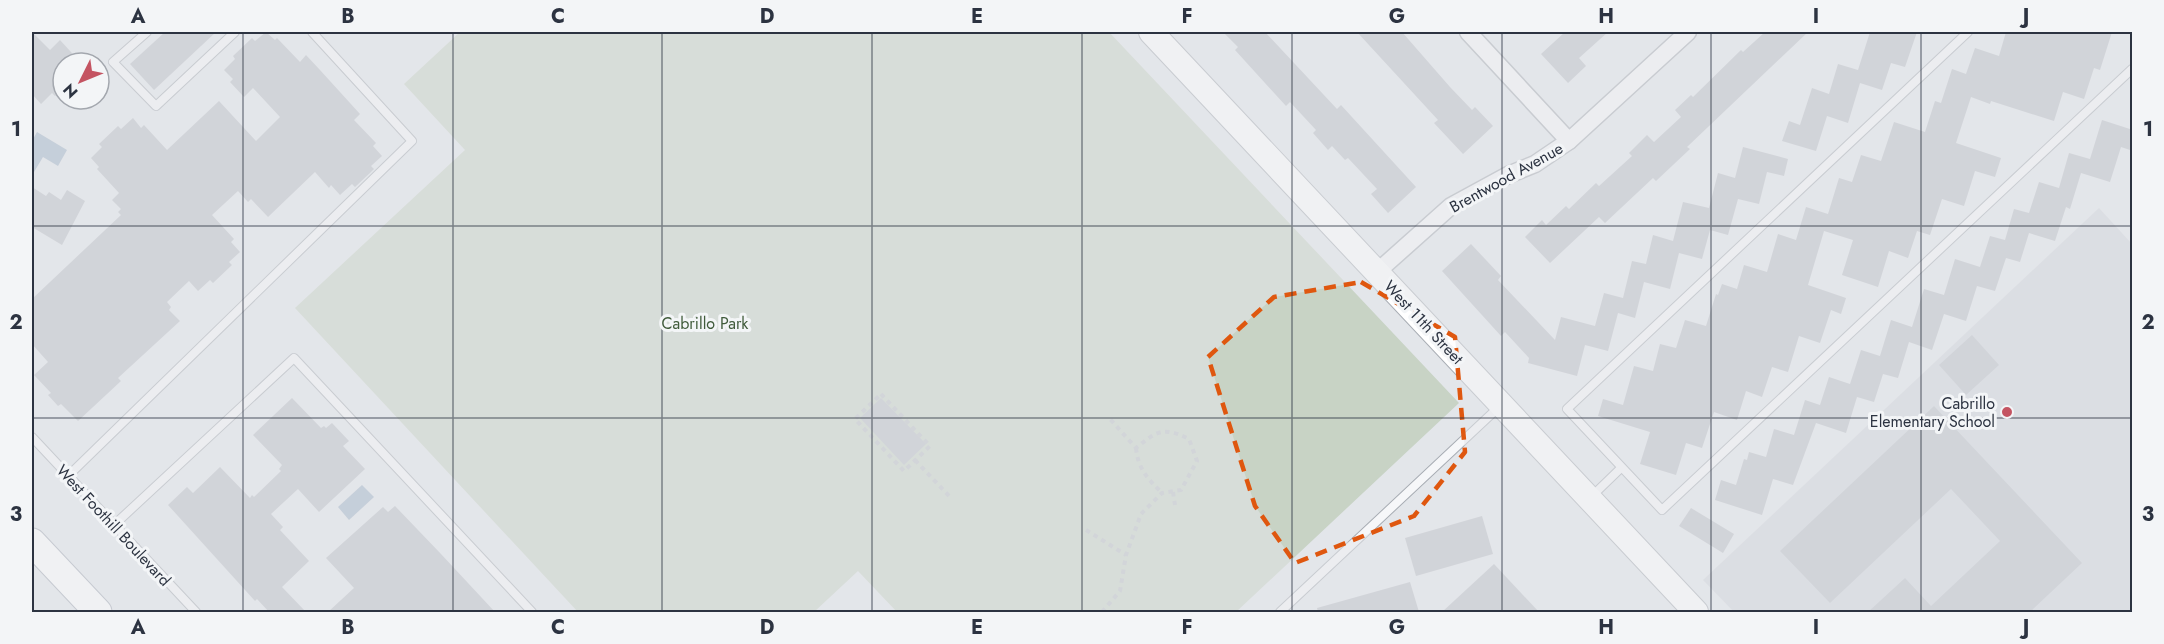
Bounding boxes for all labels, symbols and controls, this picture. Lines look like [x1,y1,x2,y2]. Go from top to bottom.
text: A [130,2,146,31]
text: B [341,2,355,31]
text: C [551,2,565,31]
text: D [760,2,774,31]
text: E [971,2,983,31]
text: F [1181,2,1193,31]
text: G [1389,2,1405,31]
text: H [1598,2,1614,31]
text: I [1813,2,1819,31]
text: J [2019,2,2029,31]
north arrow [51,51,111,111]
text: N [58,78,83,103]
text: 1 [11,115,21,144]
text: 1 [2143,115,2153,144]
street label: Brentwood Avenue [1445,137,1567,218]
street label: West 11th Street [1379,275,1469,370]
text: 2 [9,308,23,337]
text: 2 [2141,308,2155,337]
park label: Cabrillo Park [662,312,749,335]
place label: Cabrillo Elementary School [1870,392,1995,433]
marker: Cabrillo Elementary School [2000,405,2014,419]
street label: West Foothill Boulevard [51,460,176,591]
text: 3 [10,500,22,529]
text: 3 [2142,500,2154,529]
text: A [130,613,146,642]
text: B [341,613,355,642]
text: C [551,613,565,642]
text: D [760,613,774,642]
text: E [971,613,983,642]
text: F [1181,613,1193,642]
text: G [1389,613,1405,642]
text: H [1598,613,1614,642]
text: I [1813,613,1819,642]
text: J [2019,613,2029,642]

